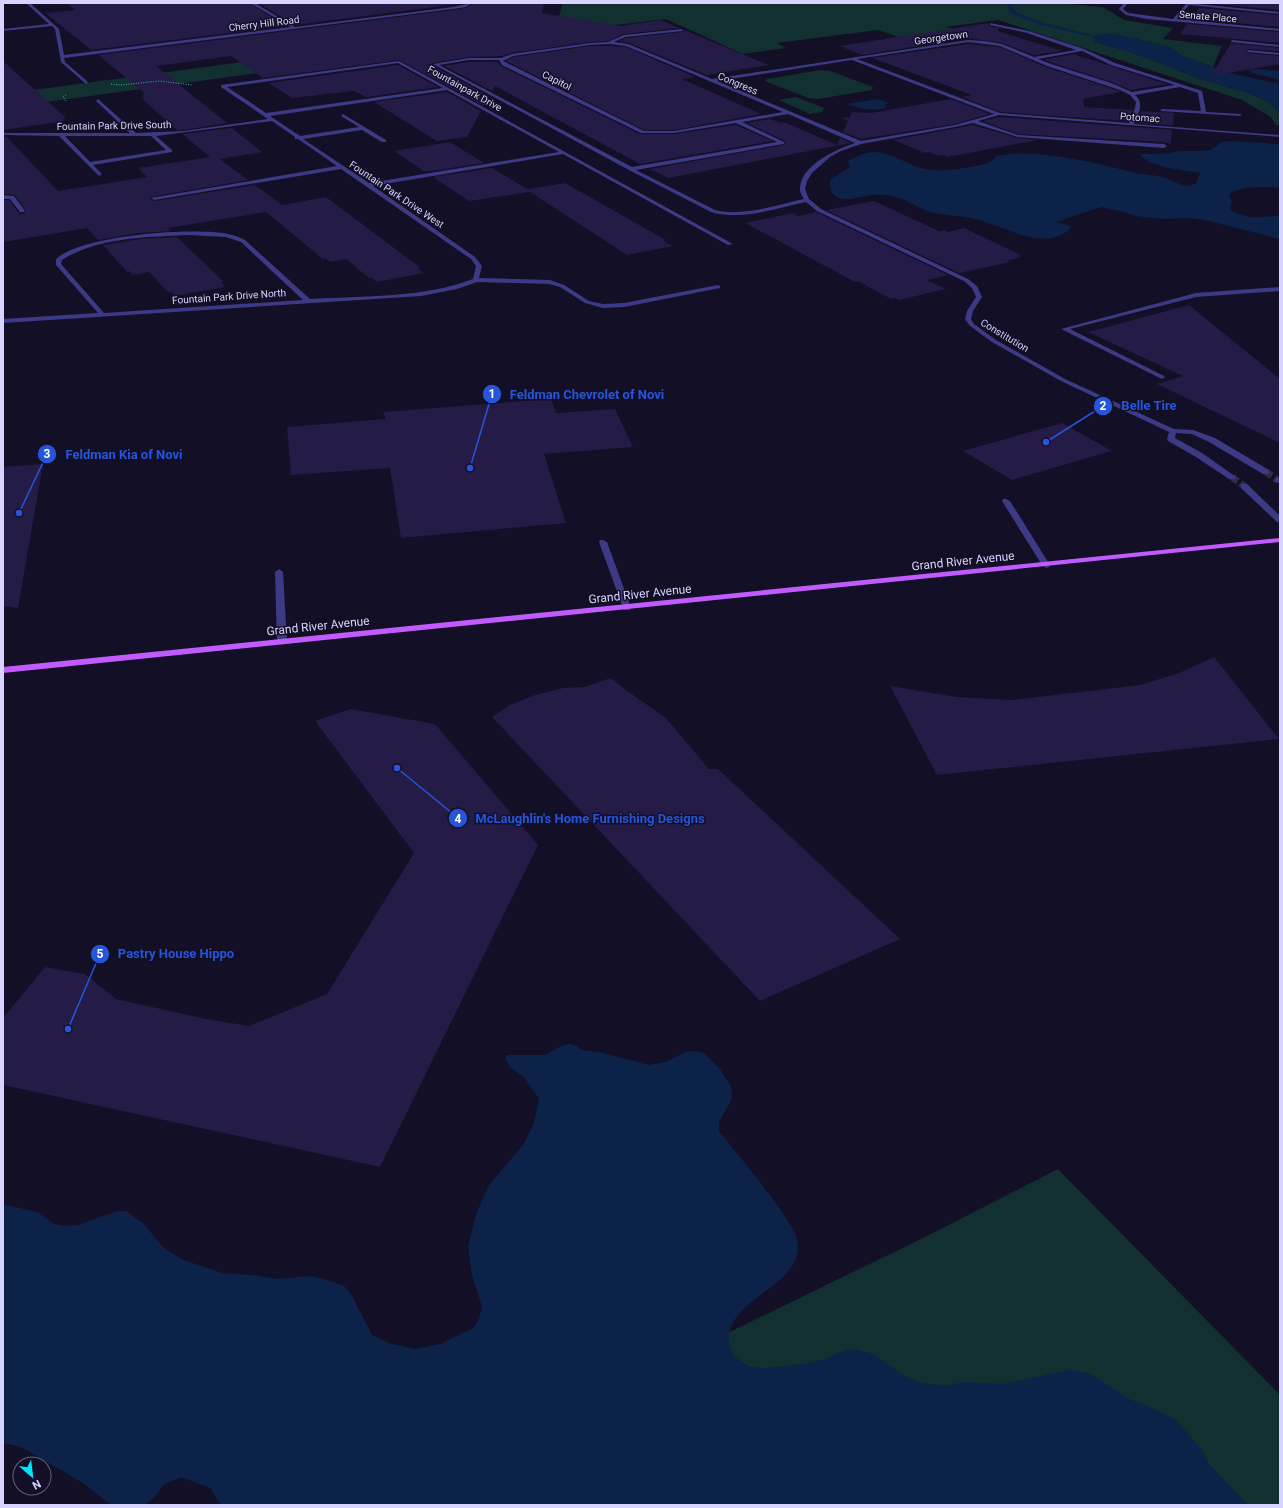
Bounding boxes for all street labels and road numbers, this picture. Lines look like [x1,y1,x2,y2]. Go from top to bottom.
street label: Senate Place [1179,8,1237,25]
street label: Cherry Hill Road [228,14,300,33]
street label: Georgetown [914,28,969,47]
street label: Fountainpark Drive [426,63,504,113]
street label: Capitol [540,69,573,92]
street label: Congress [716,70,759,97]
street label: Potomac [1119,111,1160,124]
street label: Fountain Park Drive South [57,119,172,132]
street label: Fountain Park Drive West [347,159,446,230]
street label: Fountain Park Drive North [172,287,286,306]
street label: Constitution [979,317,1031,354]
street label: Grand River Avenue [911,549,1015,573]
street label: Grand River Avenue [588,582,692,606]
street label: Grand River Avenue [266,614,370,638]

